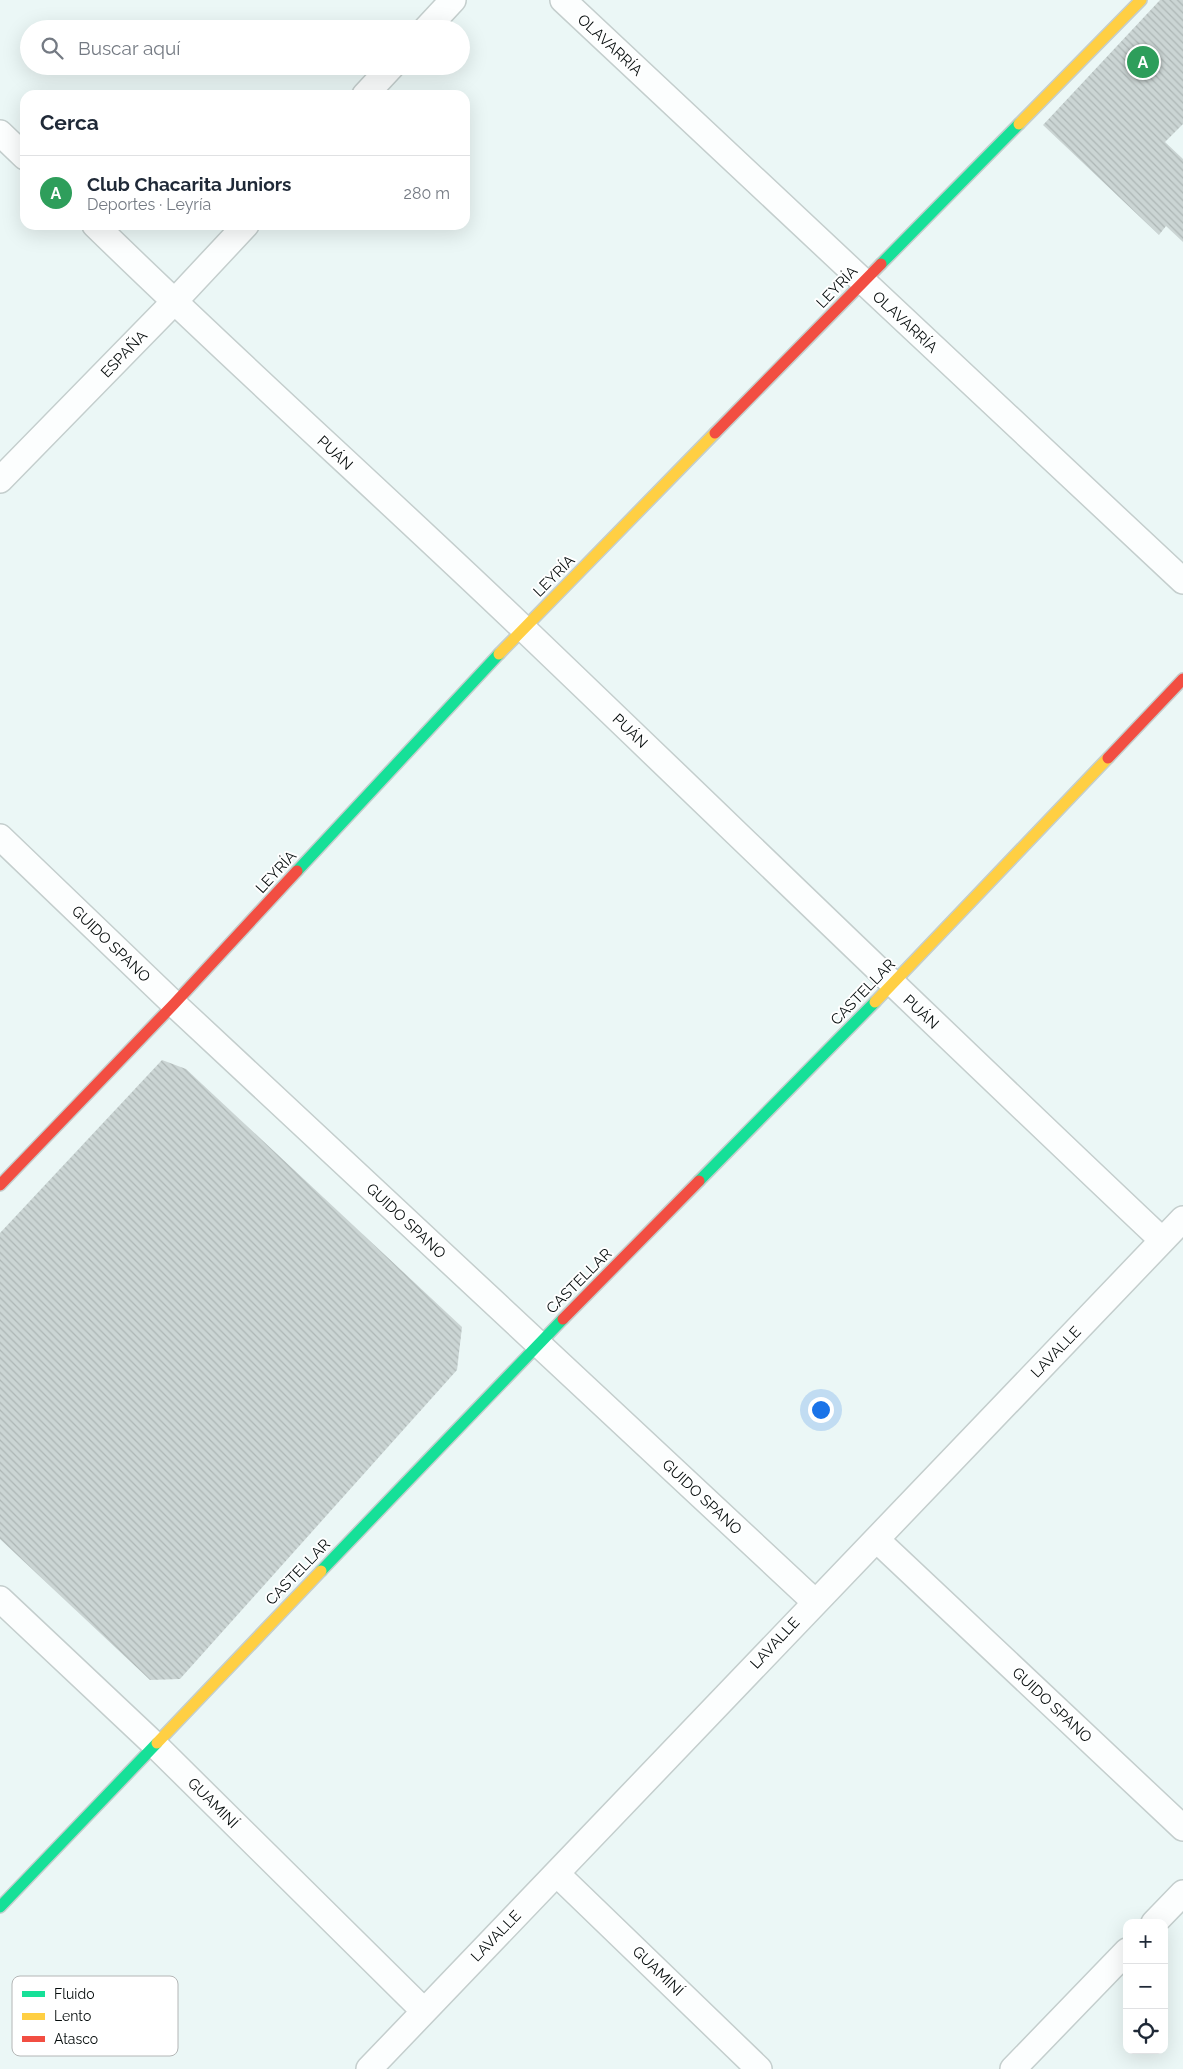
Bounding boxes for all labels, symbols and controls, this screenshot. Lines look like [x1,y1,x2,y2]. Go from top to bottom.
street label: OLAVARRÍA [574,10,646,80]
search box [20,20,470,75]
icon: search [38,34,66,62]
text: Buscar aquí [78,37,180,59]
pin: A [1127,43,1159,81]
text: Cerca [40,110,99,135]
text: Club Chacarita Juniors [87,173,291,195]
text: A [51,184,61,203]
text: 280 m [404,184,450,203]
text: Deportes · Leyría [87,195,211,214]
street label: LEYRÍA [813,262,861,312]
street label: OLAVARRÍA [869,287,941,357]
street label: ESPAÑA [97,327,151,381]
street label: PUÁN [314,432,356,474]
street label: LEYRÍA [529,551,579,601]
street label: PUÁN [609,710,651,752]
street label: LEYRÍA [252,847,300,897]
street label: GUIDO SPANO [68,902,154,986]
street label: CASTELLAR [827,955,899,1029]
street label: PUÁN [900,991,942,1033]
street label: GUIDO SPANO [362,1180,450,1262]
street label: CASTELLAR [543,1244,616,1317]
street label: LAVALLE [1027,1323,1085,1381]
your location [808,1397,834,1423]
street label: GUIDO SPANO [658,1456,746,1538]
street label: CASTELLAR [262,1535,334,1609]
street label: LAVALLE [747,1613,803,1673]
street label: GUIDO SPANO [1008,1664,1096,1746]
street label: GUAMINÍ [184,1774,242,1832]
street label: LAVALLE [467,1907,525,1965]
map controls [1123,1919,1168,2054]
button: + [1123,1919,1168,1964]
street label: GUAMINÍ [629,1942,687,2000]
button: − [1123,1964,1168,2009]
legend [12,1976,178,2056]
text: Fluido [54,1986,94,2002]
text: Lento [54,2008,91,2024]
button: locate [1123,2009,1168,2054]
text: Atasco [54,2031,98,2047]

